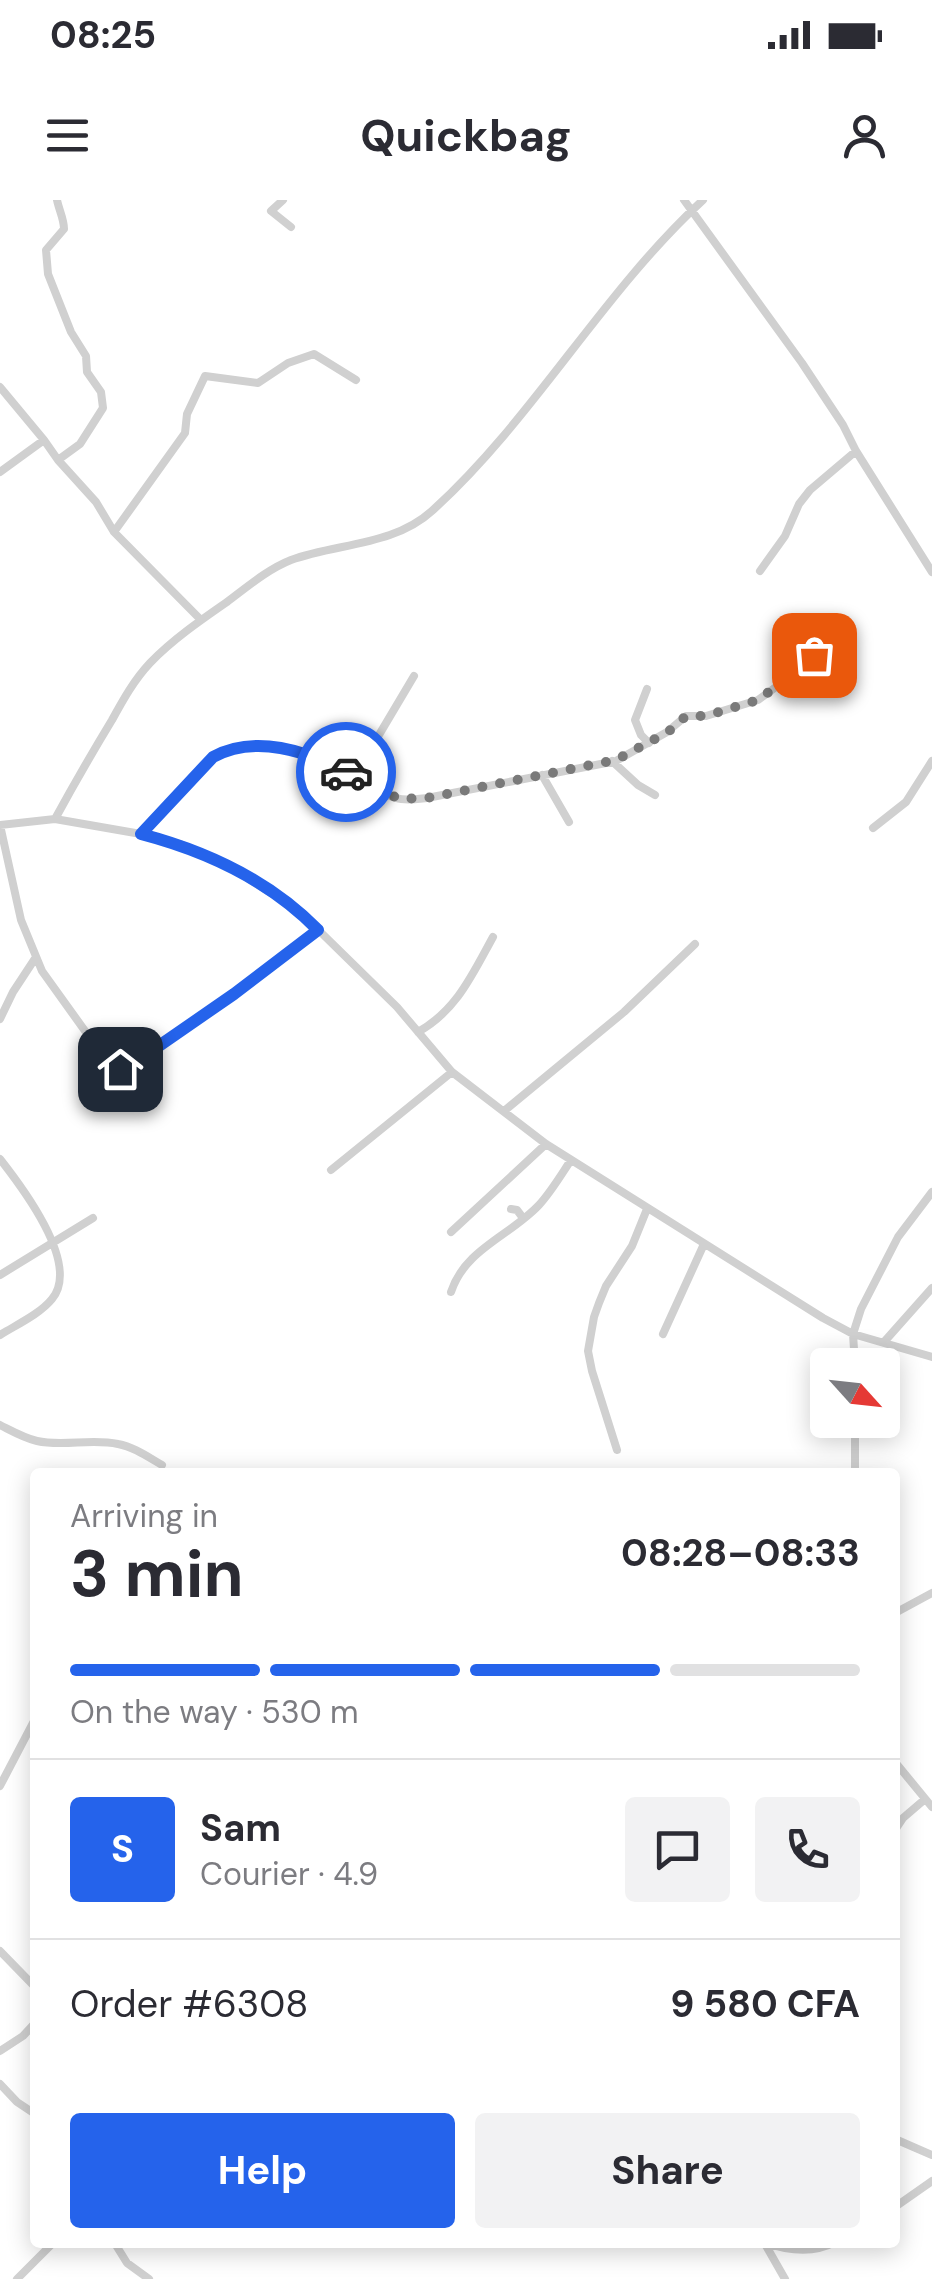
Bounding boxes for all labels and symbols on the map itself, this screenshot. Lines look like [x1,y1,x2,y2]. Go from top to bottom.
pin [772,613,857,698]
courier [296,722,396,822]
pin [78,1027,163,1112]
north arrow [810,1348,900,1438]

